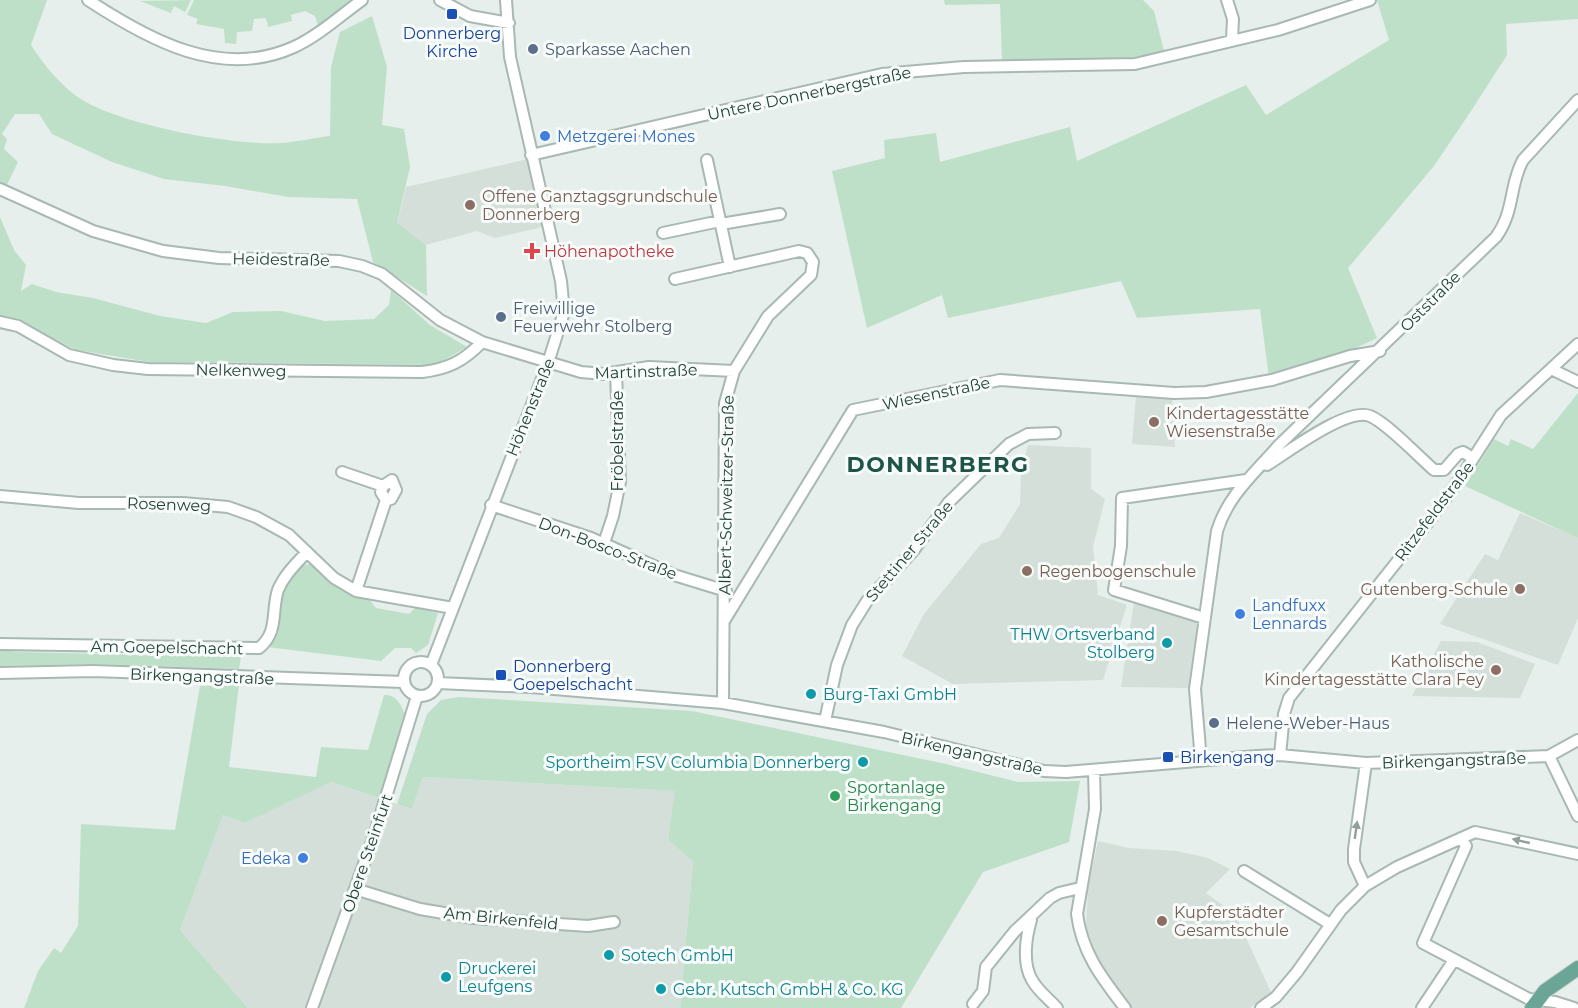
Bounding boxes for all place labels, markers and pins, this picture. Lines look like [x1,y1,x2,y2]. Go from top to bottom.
marker: Donnerberg Kirche [445,7,459,21]
place label: Donnerberg Kirche [403,24,501,61]
place label: Sparkasse Aachen [545,40,691,59]
marker: Sparkasse Aachen [526,42,540,56]
place label: Metzgerei Mones [557,127,695,146]
marker: Metzgerei Mones [538,129,552,143]
place label: Offene Ganztagsgrundschule Donnerberg [482,187,718,224]
marker: Offene Ganztagsgrundschule Donnerberg [463,198,477,212]
place label: Höhenapotheke [544,242,675,261]
marker: Höhenapotheke [525,244,539,258]
place label: Freiwillige Feuerwehr Stolberg [513,299,673,336]
marker: Freiwillige Feuerwehr Stolberg [494,310,508,324]
place label: Kindertagesstätte Wiesenstraße [1166,404,1309,441]
marker: Kindertagesstätte Wiesenstraße [1147,415,1161,429]
place label: Regenbogenschule [1039,562,1196,581]
marker: Regenbogenschule [1020,564,1034,578]
place label: Gutenberg-Schule [1360,580,1508,599]
marker: Gutenberg-Schule [1513,582,1527,596]
place label: Landfuxx Lennards [1252,596,1327,633]
marker: Landfuxx Lennards [1233,607,1247,621]
place label: THW Ortsverband Stolberg [1011,625,1155,662]
marker: THW Ortsverband Stolberg [1160,636,1174,650]
place label: Katholische Kindertagesstätte Clara Fey [1264,652,1484,689]
place label: Donnerberg Goepelschacht [513,657,634,694]
marker: Katholische Kindertagesstätte Clara Fey [1489,663,1503,677]
marker: Donnerberg Goepelschacht [494,668,508,682]
place label: Burg-Taxi GmbH [823,685,957,704]
marker: Burg-Taxi GmbH [804,687,818,701]
place label: Helene-Weber-Haus [1226,714,1390,733]
marker: Helene-Weber-Haus [1207,716,1221,730]
place label: Birkengang [1180,748,1275,767]
marker: Birkengang [1161,750,1175,764]
place label: Sportheim FSV Columbia Donnerberg [546,753,851,772]
marker: Sportheim FSV Columbia Donnerberg [856,755,870,769]
place label: Sportanlage Birkengang [847,778,945,815]
marker: Sportanlage Birkengang [828,789,842,803]
place label: Edeka [241,849,291,868]
marker: Edeka [296,851,310,865]
place label: Kupferstädter Gesamtschule [1174,903,1289,940]
marker: Kupferstädter Gesamtschule [1155,914,1169,928]
place label: Sotech GmbH [621,946,734,965]
marker: Sotech GmbH [602,948,616,962]
place label: Druckerei Leufgens [458,959,536,996]
marker: Druckerei Leufgens [439,970,453,984]
place label: Gebr. Kutsch GmbH & Co. KG [673,980,904,999]
marker: Gebr. Kutsch GmbH & Co. KG [654,982,668,996]

